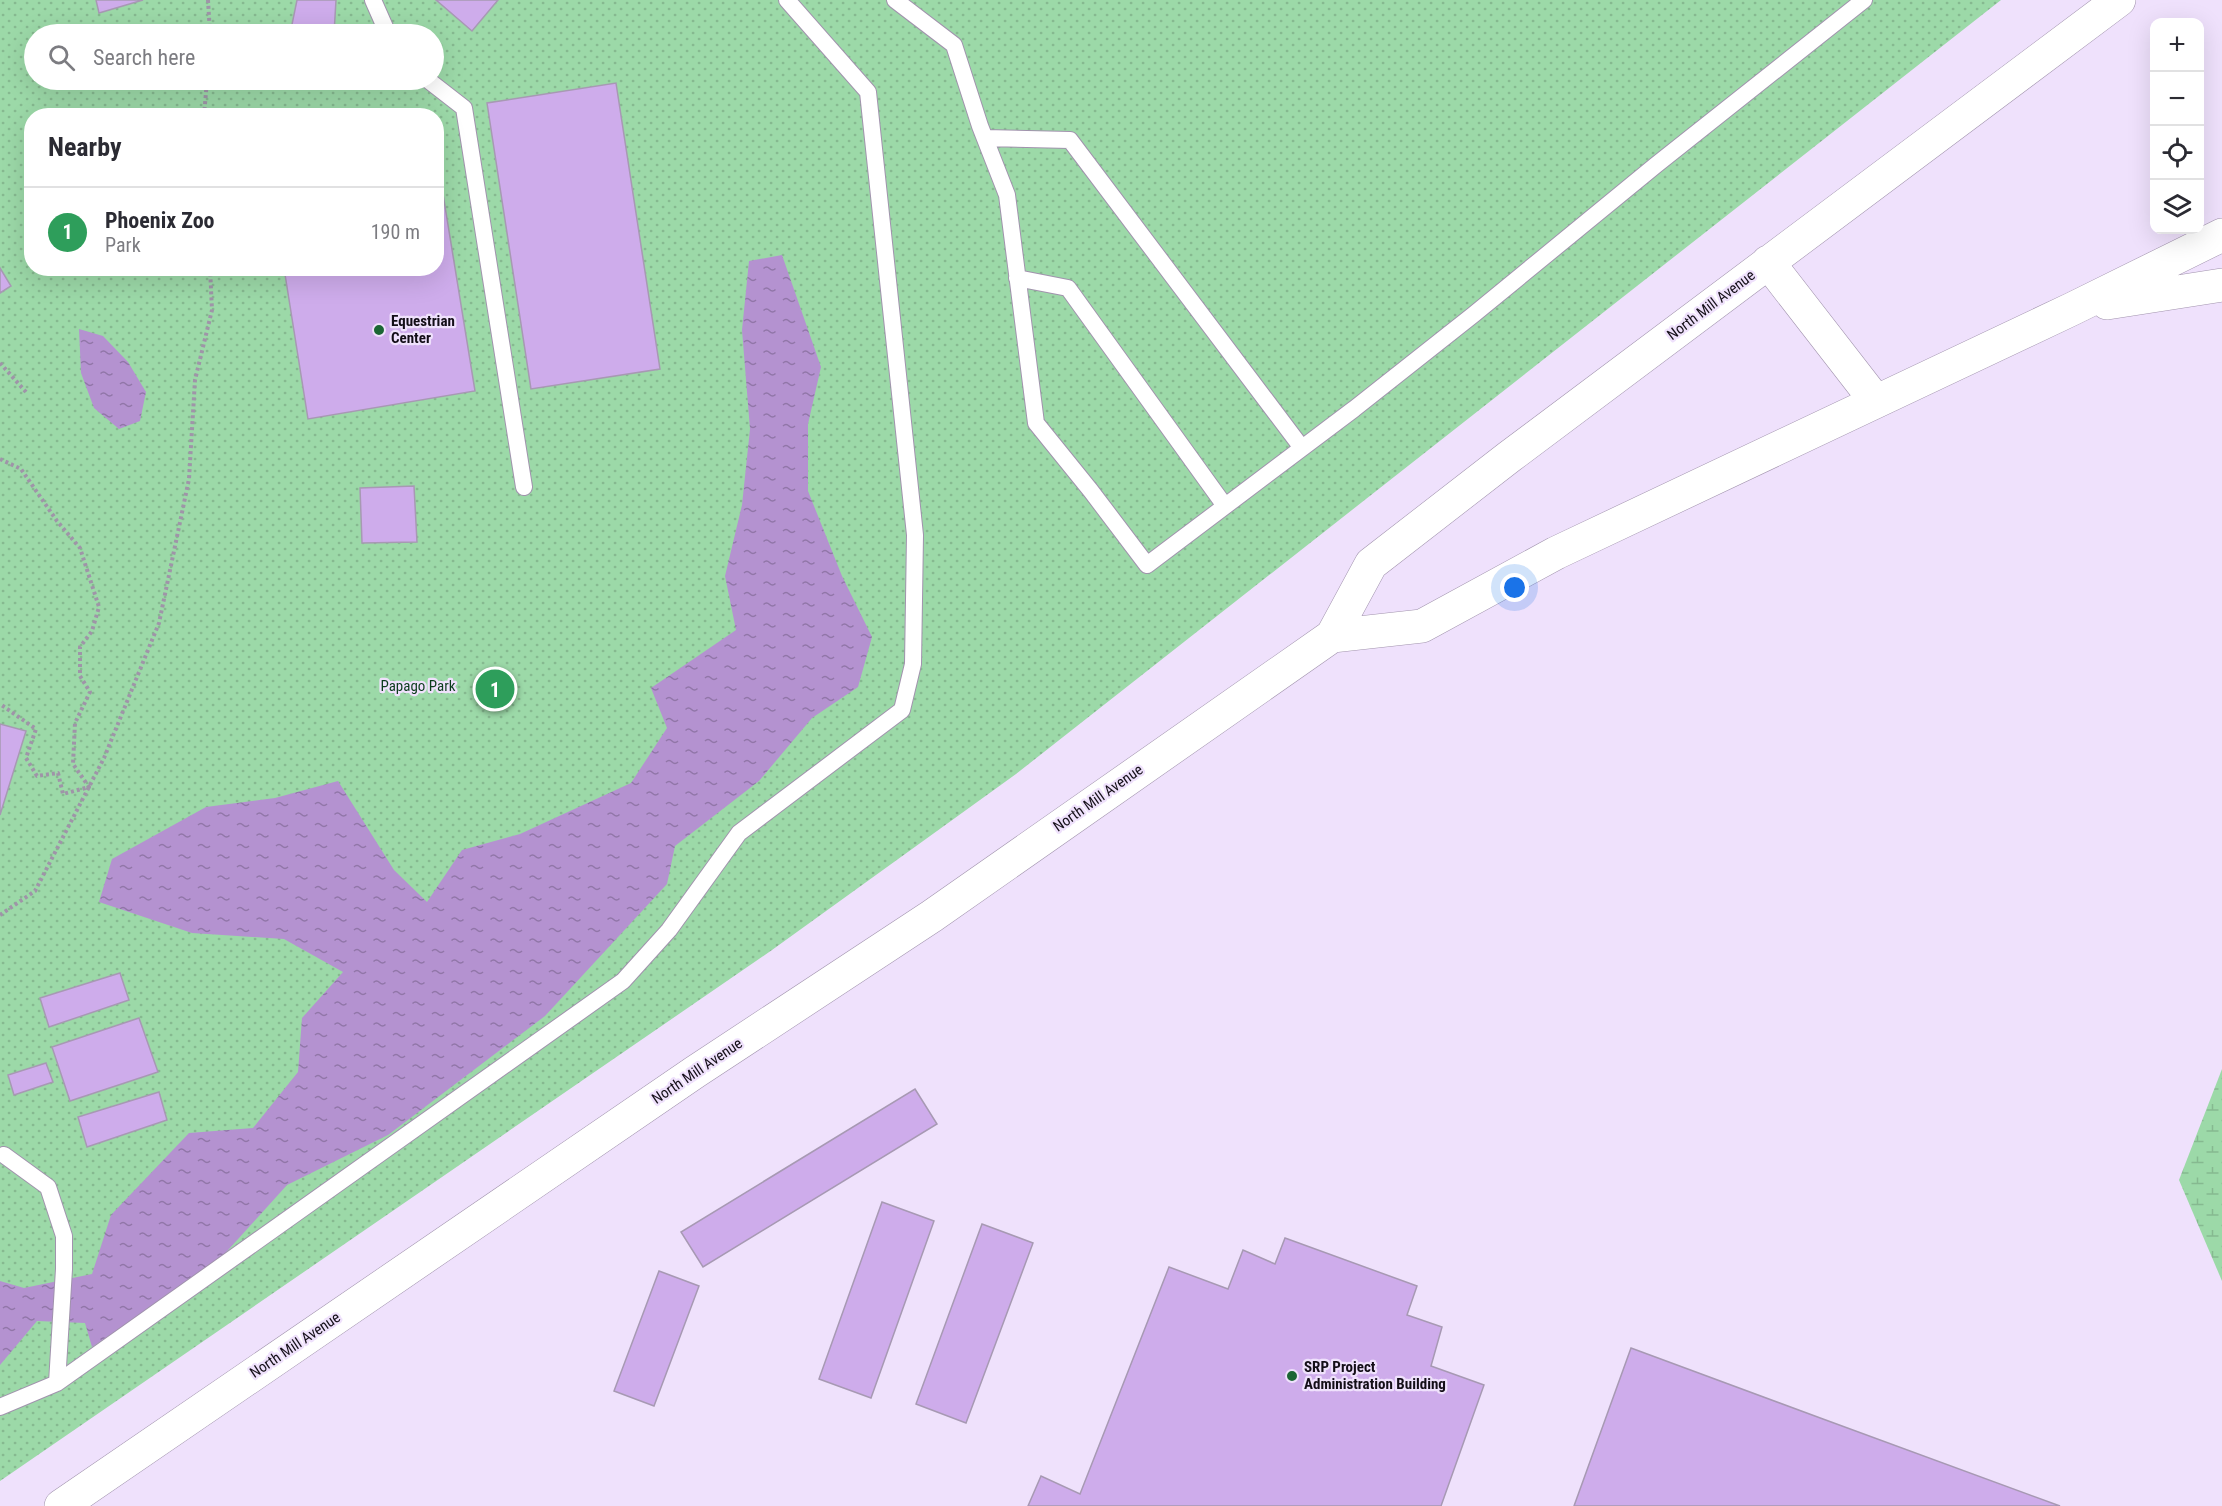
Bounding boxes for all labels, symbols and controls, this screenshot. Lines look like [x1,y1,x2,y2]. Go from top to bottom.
map controls [2150,18,2204,234]
button: + [2150,18,2204,72]
search box [24,24,444,90]
icon: search [45,41,78,74]
text: Search here [93,45,195,70]
button: − [2150,72,2204,126]
button: locate [2150,126,2204,180]
text: Nearby [48,132,122,162]
button: layers [2150,180,2204,234]
text: Phoenix Zoo [105,208,215,233]
text: 1 [62,220,73,244]
text: 190 m [371,220,420,244]
text: Park [105,233,141,257]
street label: North Mill Avenue [1664,266,1758,344]
place label: Equestrian Center [391,312,455,347]
marker: Equestrian Center [372,323,386,337]
your location [1500,573,1529,602]
pin: 1 [476,666,514,712]
park label: Papago Park [380,677,456,695]
street label: North Mill Avenue [1050,760,1146,836]
street label: North Mill Avenue [648,1034,746,1108]
street label: North Mill Avenue [246,1308,344,1382]
place label: SRP Project Administration Building [1304,1358,1446,1393]
marker: SRP Project Administration Building [1285,1369,1299,1383]

